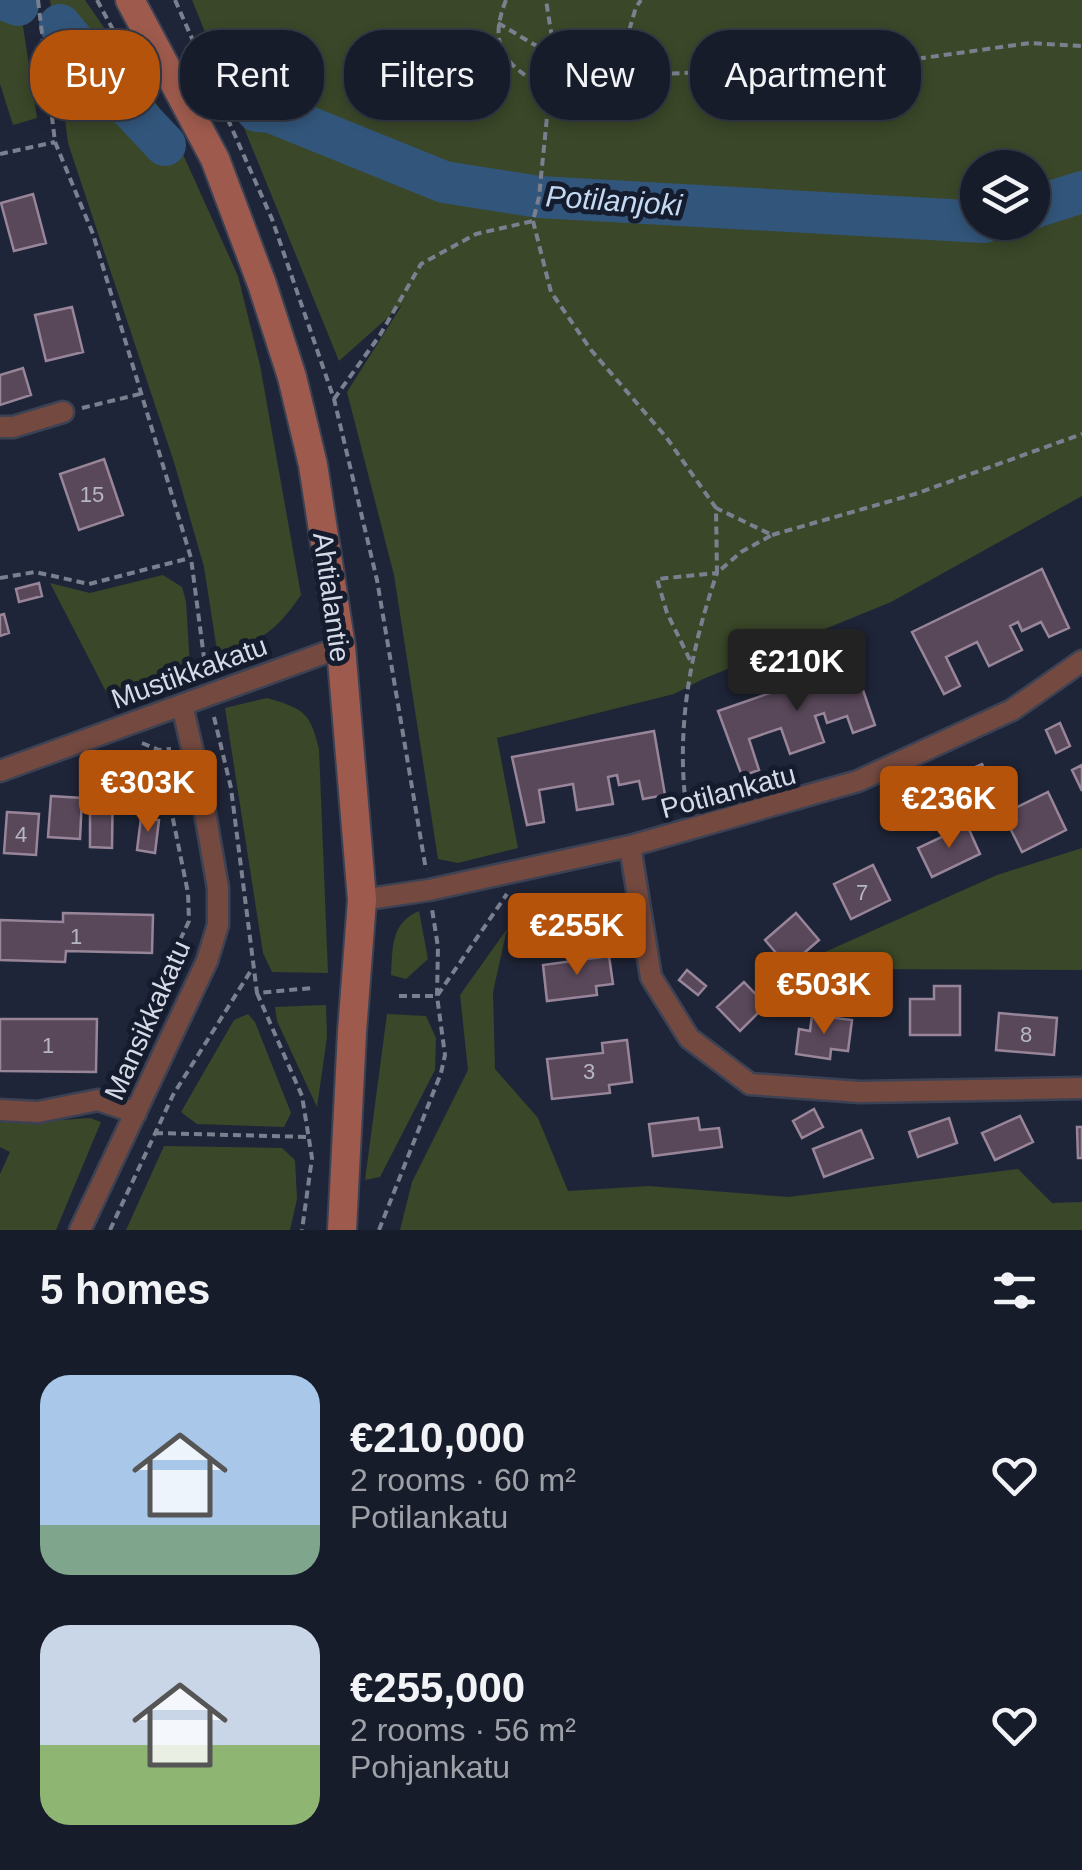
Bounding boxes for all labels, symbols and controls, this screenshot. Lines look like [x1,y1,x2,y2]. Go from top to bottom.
chip: Buy [30,30,160,120]
chip: Rent [180,30,324,120]
chip: Filters [344,30,510,120]
chip: New [530,30,670,120]
chip: Apartment [690,30,921,120]
map controls [960,150,1050,240]
button: layers [960,150,1050,240]
water label: Potilanjoki [545,179,685,222]
house number: 15 [80,482,104,507]
street label: Ahtialantie [307,530,356,664]
pin: €210K [727,629,867,714]
street label: Mustikkakatu [107,630,271,715]
text: €210K [750,643,844,679]
pin: €303K [78,750,218,835]
street label: Potilankatu [657,759,799,824]
text: €303K [101,764,195,800]
pin: €236K [879,766,1019,851]
text: €236K [902,780,996,816]
house number: 4 [15,822,27,847]
house number: 7 [856,880,868,905]
pin: €255K [507,893,647,978]
text: €255K [530,907,624,943]
house number: 1 [70,924,82,949]
street label: Mansikkakatu [98,936,196,1105]
pin: €503K [754,952,894,1037]
text: €503K [777,966,871,1002]
house number: 8 [1020,1022,1032,1047]
house number: 1 [42,1033,54,1058]
house number: 3 [583,1059,595,1084]
icon: filters [987,1263,1042,1318]
text: 5 homes [40,1266,210,1313]
text: €210,000 [350,1414,525,1461]
icon: home [120,1415,240,1535]
icon: heart [987,1448,1042,1503]
text: 2 rooms · 60 m² [350,1462,576,1498]
text: Potilankatu [350,1499,508,1535]
text: €255,000 [350,1664,525,1711]
icon: home [120,1665,240,1785]
icon: heart [987,1698,1042,1753]
text: 2 rooms · 56 m² [350,1712,576,1748]
text: Pohjankatu [350,1749,510,1785]

